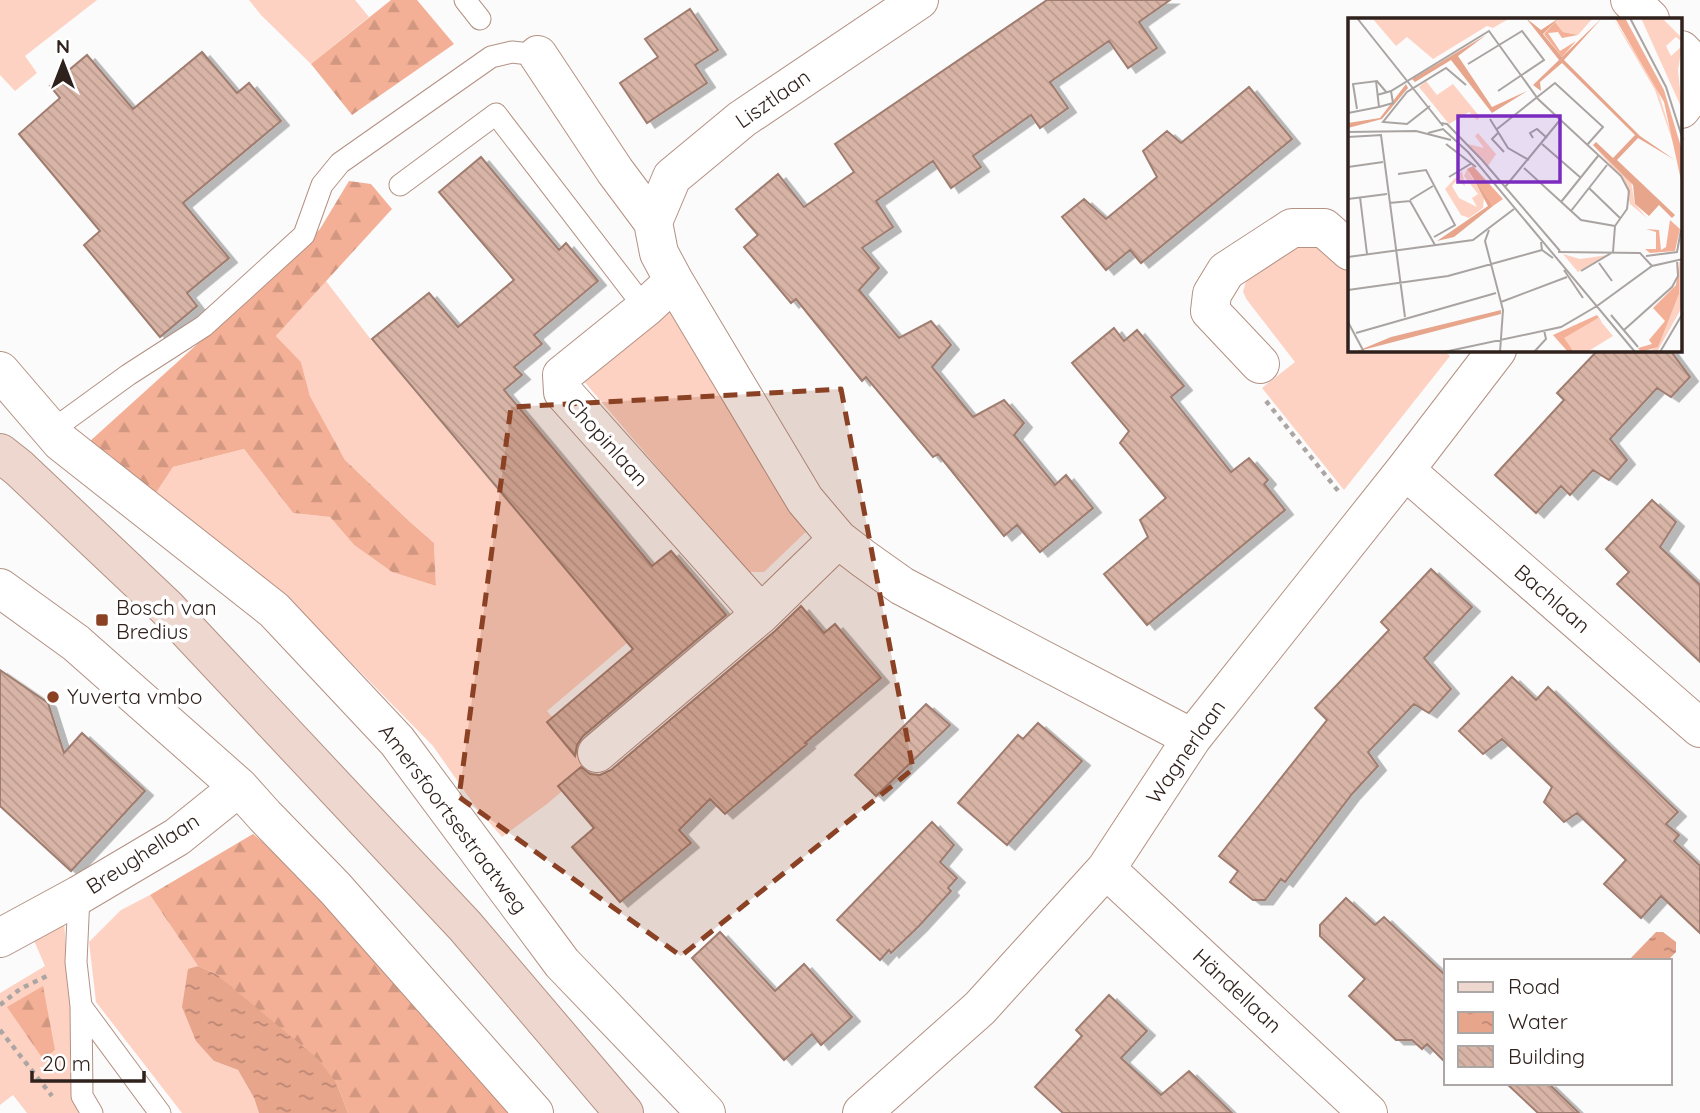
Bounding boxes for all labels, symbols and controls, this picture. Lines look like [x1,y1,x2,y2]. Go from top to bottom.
inset map [1348,18,1682,352]
north arrow [28,28,98,98]
text: N [56,34,70,58]
street label: Lisztlaan [730,63,815,133]
street label: Chopinlaan [561,392,654,491]
street label: Bachlaan [1509,558,1596,638]
place label: Bosch van Bredius [116,594,217,644]
marker: Bosch van Bredius [94,612,110,628]
place label: Yuverta vmbo [67,683,202,709]
marker: Yuverta vmbo [45,689,61,705]
street label: Wagnerlaan [1140,695,1230,808]
street label: Amersfoortsestraatweg [374,718,534,919]
street label: Breughellaan [81,807,204,899]
street label: Händellaan [1188,943,1288,1038]
legend [1444,959,1672,1085]
text: Road [1508,973,1560,999]
text: Water [1508,1008,1568,1034]
scale bar [32,1040,144,1084]
text: Building [1508,1043,1585,1069]
text: 20 m [42,1050,91,1076]

